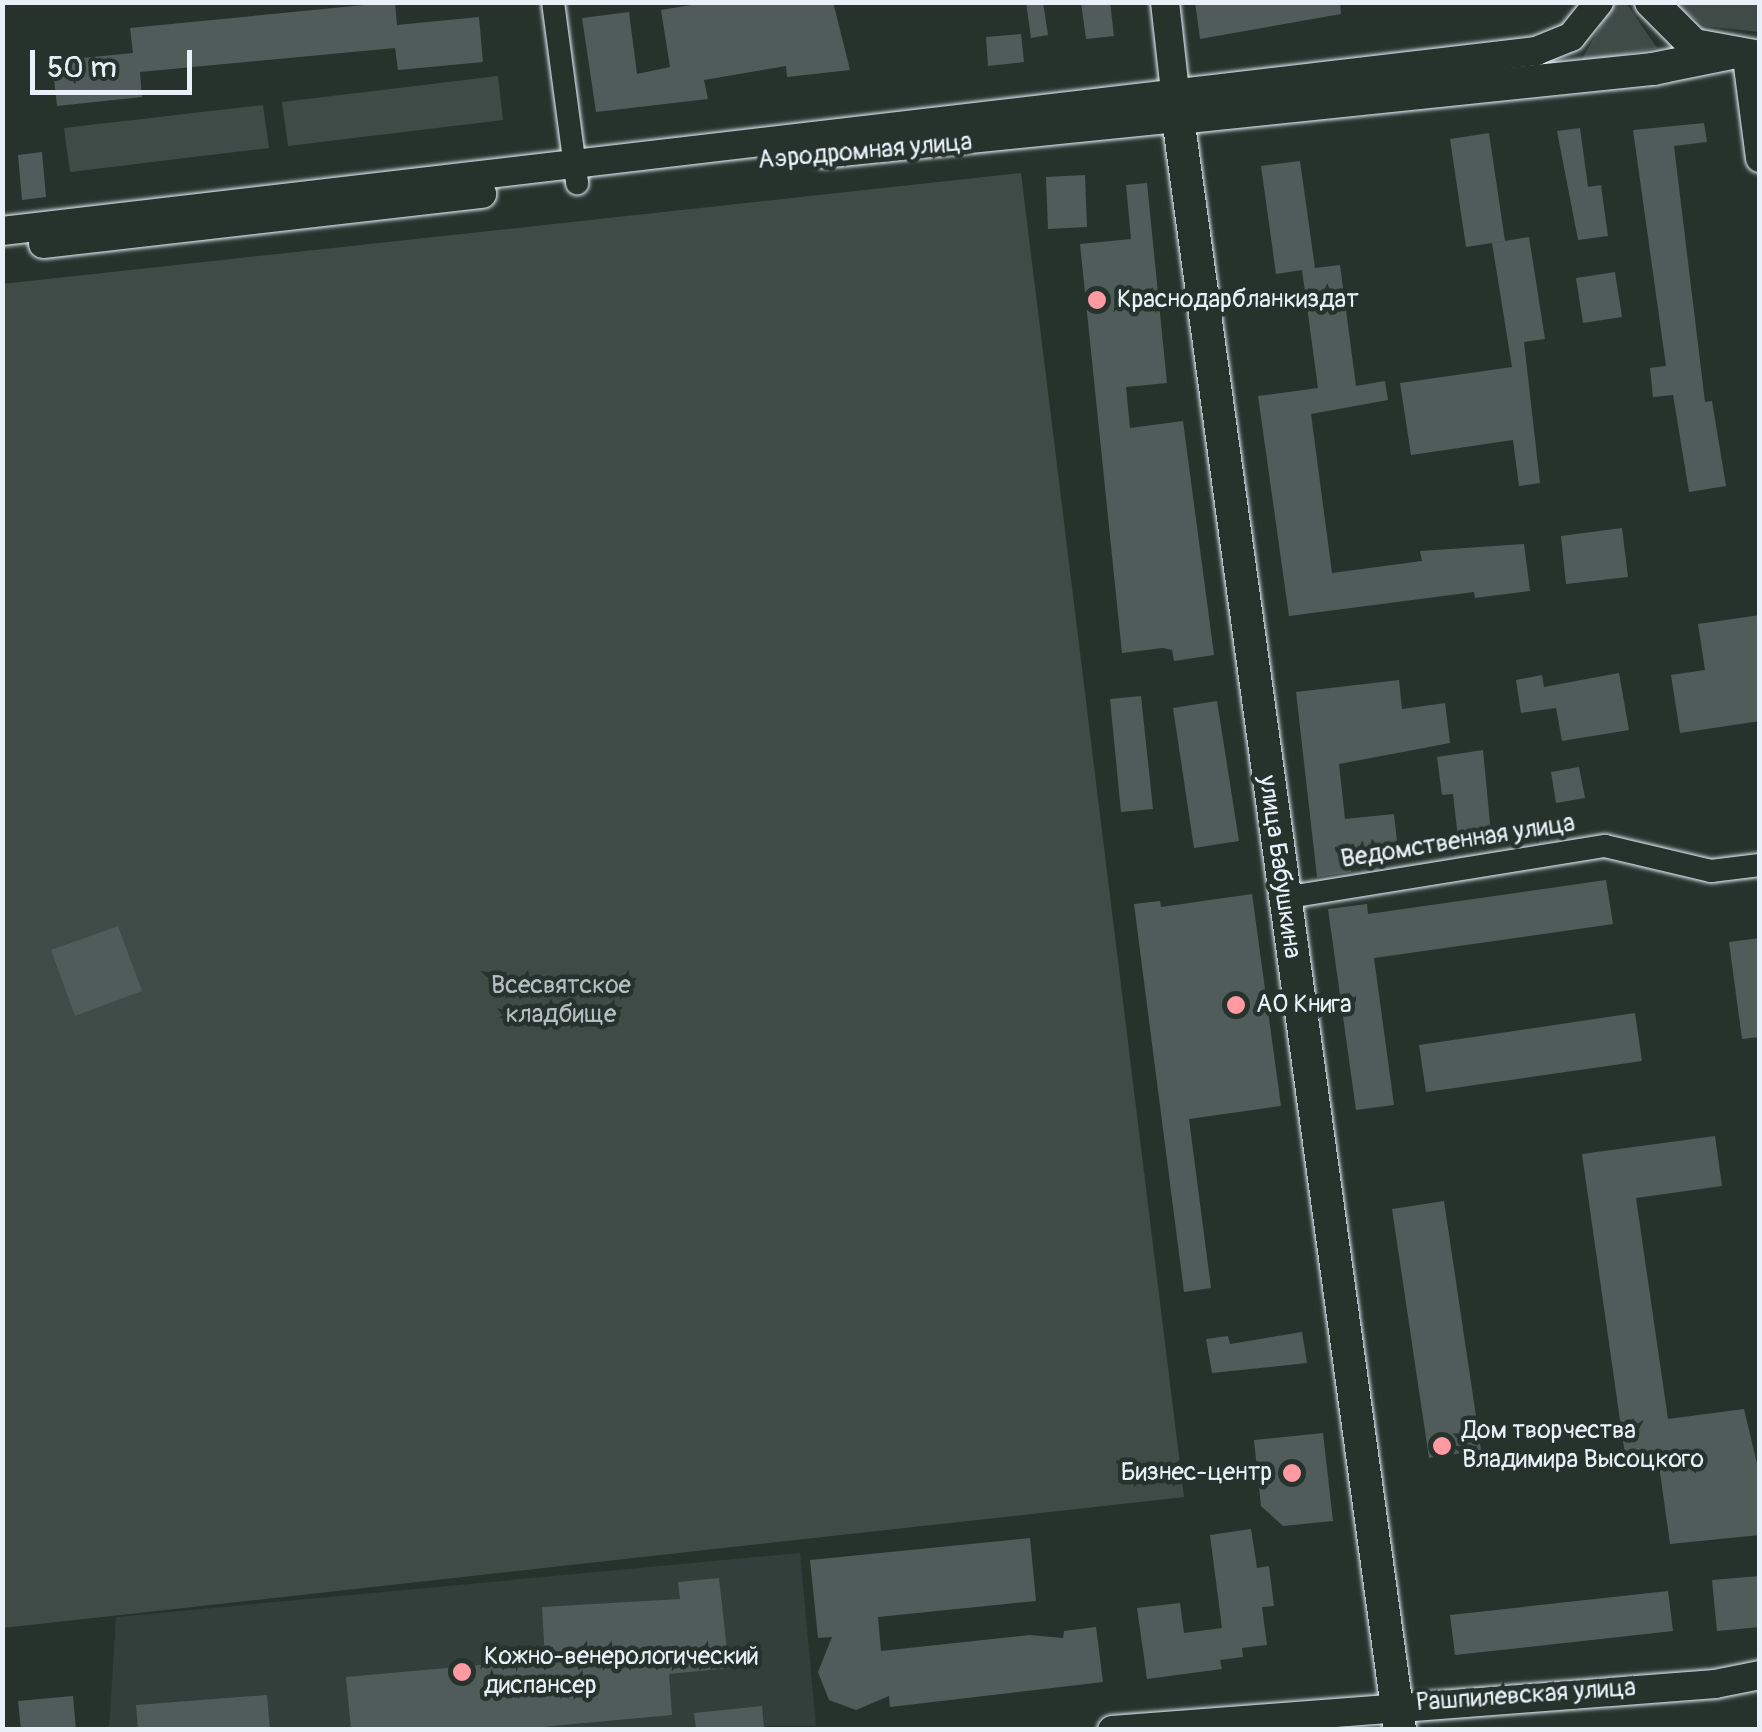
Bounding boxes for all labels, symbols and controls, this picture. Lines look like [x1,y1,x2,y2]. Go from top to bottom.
scale bar [35,30,198,92]
text: 50 m [47,49,117,86]
street label: Аэродромная улица [757,128,973,176]
place label: Краснодарбланкиздат [1117,285,1359,315]
marker: Краснодарбланкиздат [1086,289,1108,311]
street label: улица Бабушкина [1251,774,1307,960]
street label: Ведомственная улица [1339,809,1577,875]
park label: Всесвятское кладбище [491,972,631,1031]
place label: АО Книга [1256,990,1352,1020]
marker: АО Книга [1225,994,1247,1016]
place label: Дом творчества Владимира Высоцкого [1462,1417,1704,1476]
marker: Дом творчества Владимира Высоцкого [1431,1435,1453,1457]
place label: Бизнес-центр [1121,1458,1272,1488]
marker: Бизнес-центр [1281,1462,1303,1484]
place label: Кожно-венерологический диспансер [484,1643,759,1702]
marker: Кожно-венерологический диспансер [449,1659,475,1685]
street label: Рашпилевская улица [1415,1673,1637,1719]

